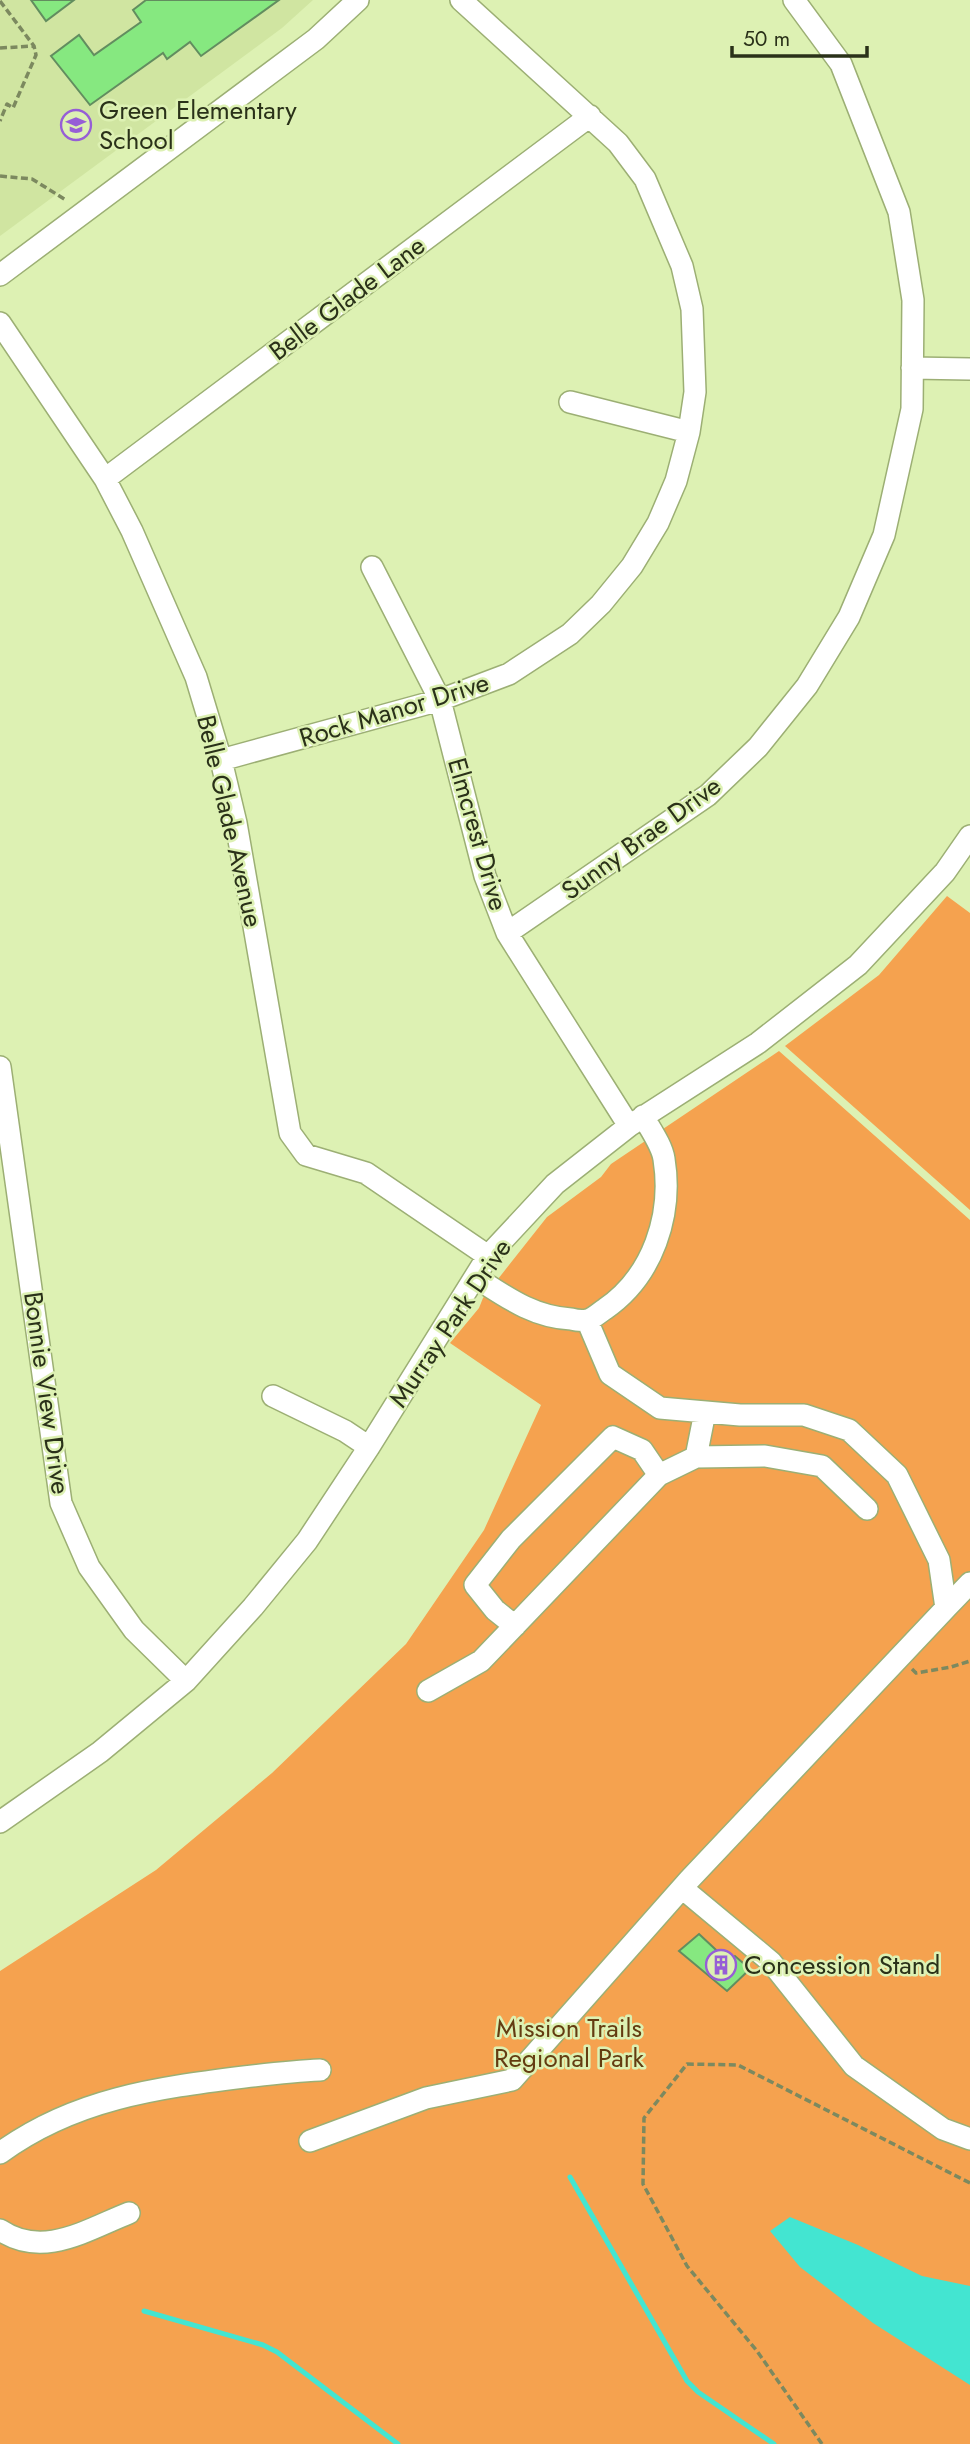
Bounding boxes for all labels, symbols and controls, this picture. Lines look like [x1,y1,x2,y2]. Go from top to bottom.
scale bar [732,14,867,58]
text: 50 m [743,24,790,54]
place label: Green Elementary School [99,91,297,159]
school or university icon: Green Elementary School [59,108,93,142]
street label: Belle Glade Lane [261,227,433,369]
street label: Rock Manor Drive [295,663,493,757]
street label: Belle Glade Avenue [187,711,273,931]
street label: Elmcrest Drive [438,753,518,915]
street label: Sunny Brae Drive [553,767,729,909]
street label: Murray Park Drive [379,1231,521,1415]
street label: Bonnie View Drive [14,1289,80,1497]
place label: Concession Stand [744,1946,940,1984]
building icon: Concession Stand [704,1948,738,1982]
park label: Mission Trails Regional Park [494,2009,645,2077]

